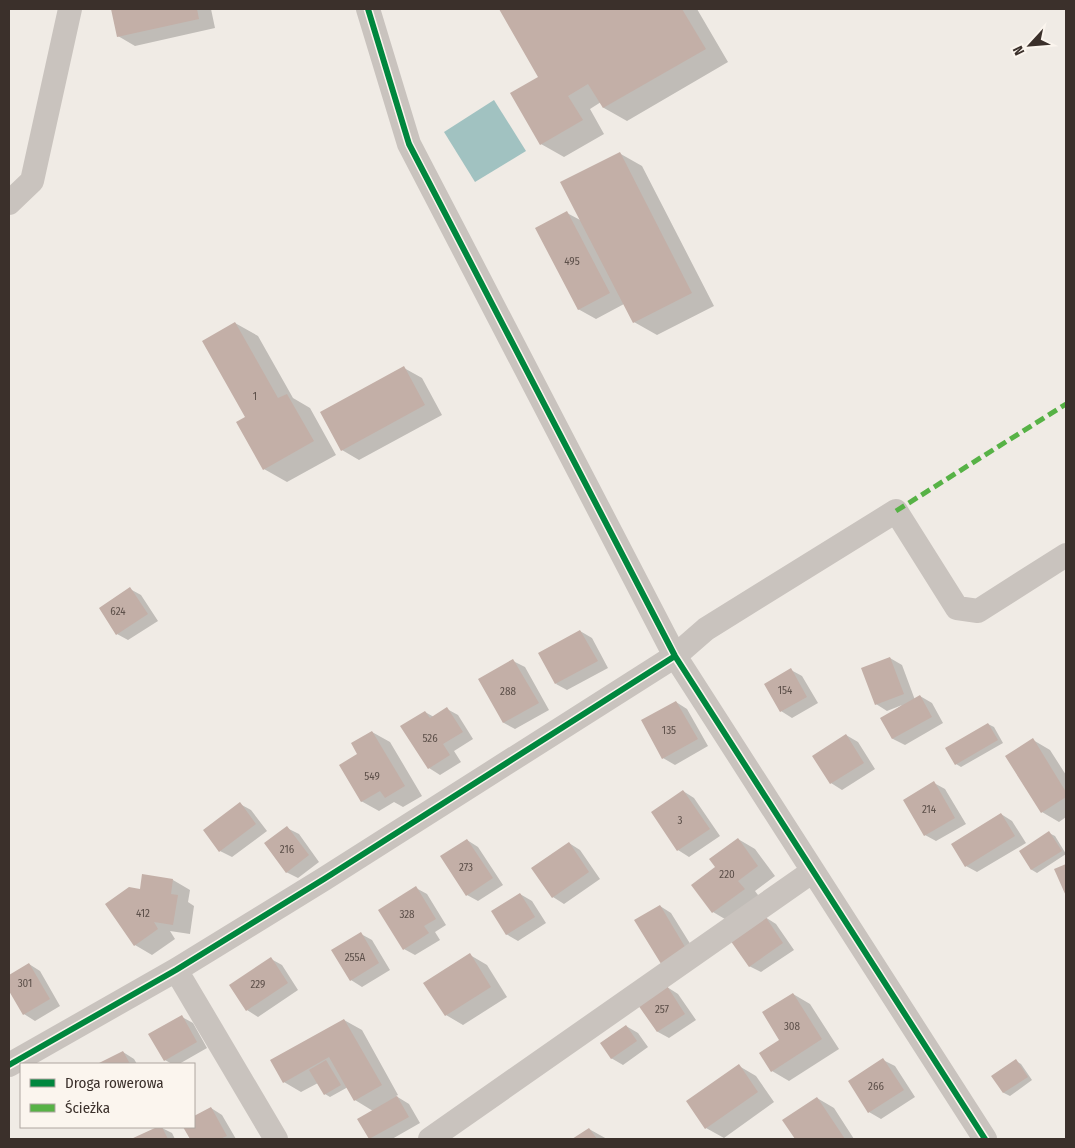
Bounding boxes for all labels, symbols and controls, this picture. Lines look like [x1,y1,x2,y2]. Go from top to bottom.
north arrow [1005,20,1055,70]
text: N [1009,43,1028,58]
house number: 495 [564,255,580,268]
house number: 1 [253,390,257,403]
house number: 624 [110,605,126,618]
house number: 154 [778,684,793,697]
house number: 288 [500,685,516,698]
house number: 135 [662,724,676,737]
house number: 526 [422,732,438,745]
house number: 549 [364,770,380,783]
house number: 214 [922,803,937,816]
house number: 3 [678,814,683,827]
house number: 216 [280,843,295,856]
house number: 273 [459,861,473,874]
house number: 220 [719,868,735,881]
house number: 412 [136,907,150,920]
house number: 328 [399,908,415,921]
house number: 255A [345,951,366,964]
house number: 301 [18,977,32,990]
house number: 229 [251,978,265,991]
house number: 257 [655,1003,670,1016]
house number: 308 [784,1020,801,1033]
legend [20,1063,195,1128]
text: Droga rowerowa [65,1074,164,1092]
house number: 266 [868,1080,884,1093]
text: Ścieżka [65,1099,110,1117]

